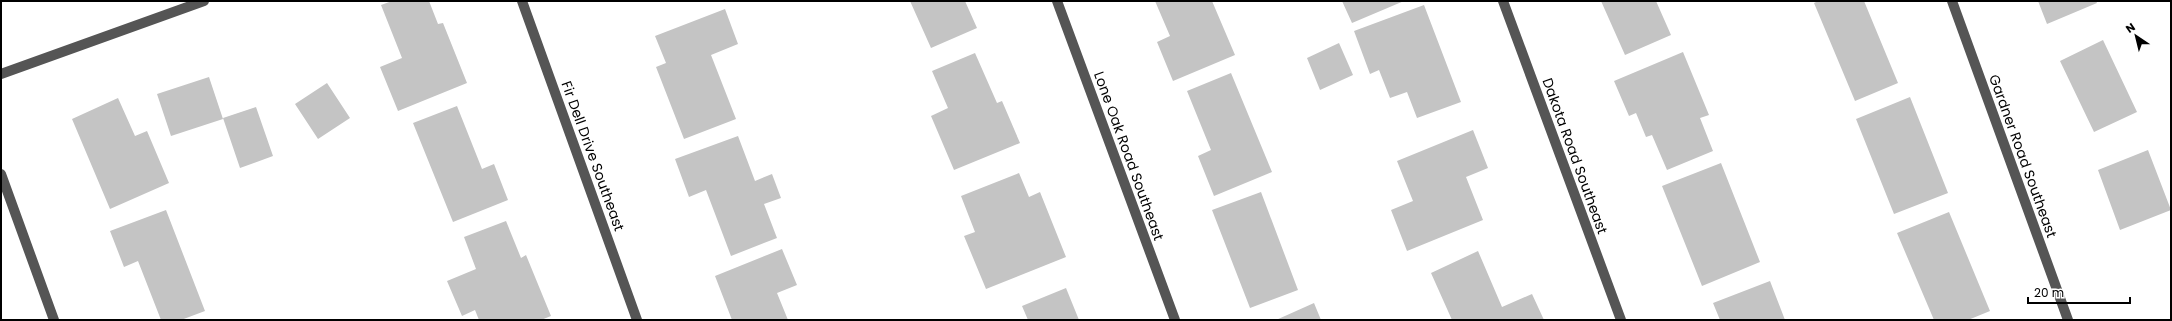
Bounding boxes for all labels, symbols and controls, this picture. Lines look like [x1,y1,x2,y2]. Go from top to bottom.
north arrow [2116,16,2156,56]
text: N [2122,19,2138,37]
street label: Lone Oak Road Southeast [1089,69,1169,243]
street label: Gardner Road Southeast [1984,72,2062,240]
street label: Dakota Road Southeast [1537,75,1613,237]
street label: Fir Dell Drive Southeast [557,78,629,234]
scale bar [2028,279,2130,305]
text: 20 m [2034,284,2064,301]

